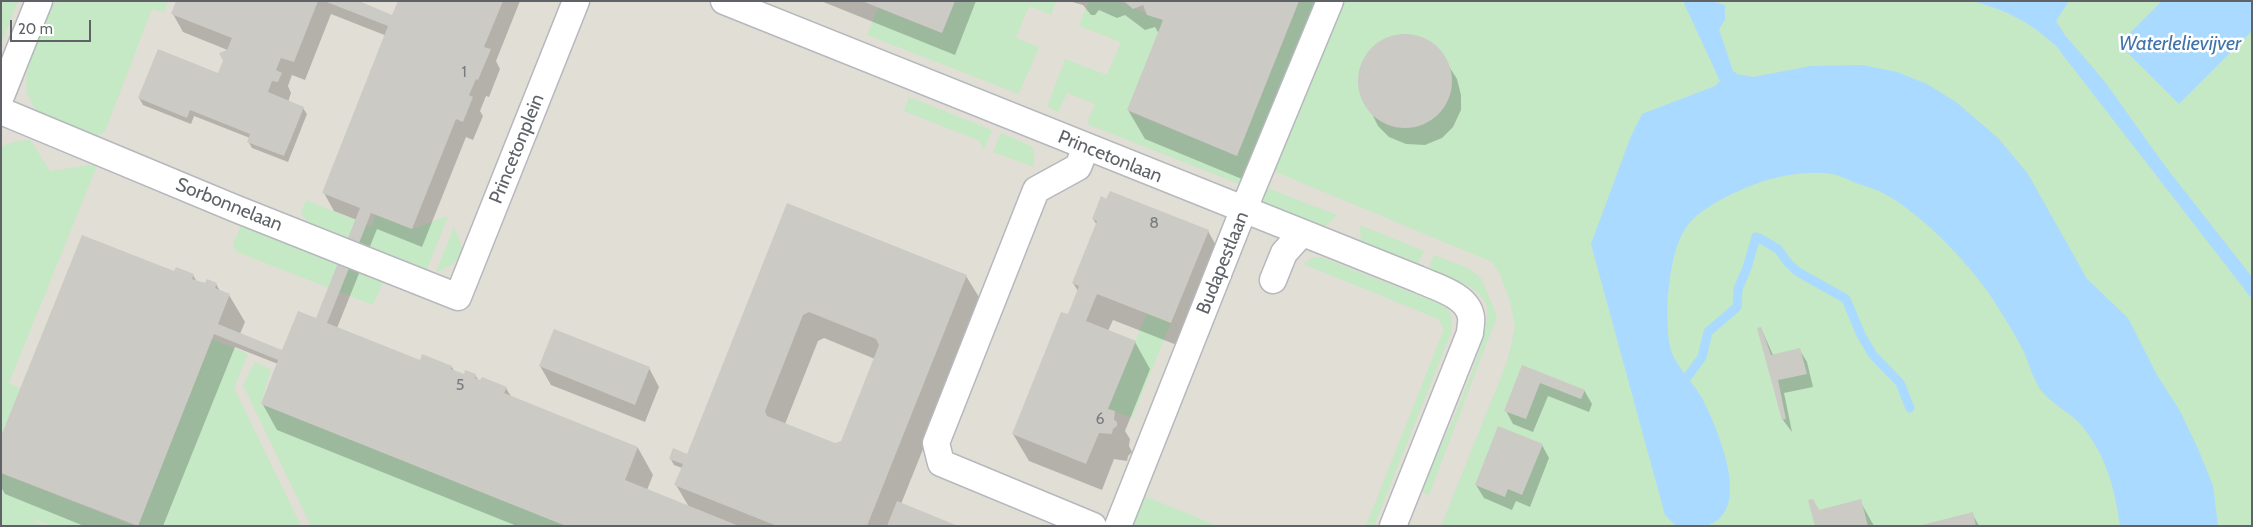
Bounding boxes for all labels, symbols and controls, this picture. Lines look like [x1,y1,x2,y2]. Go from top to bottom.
scale bar [12,10,94,42]
text: 20 m [18,20,53,38]
water label: Waterlelievijver [2119,32,2241,56]
house number: 1 [461,62,467,82]
street label: Princetonplein [485,91,549,207]
street label: Princetonlaan [1055,126,1165,188]
street label: Sorbonnelaan [172,173,286,237]
street label: Budapestlaan [1192,208,1254,318]
house number: 8 [1149,213,1159,233]
house number: 5 [456,375,464,395]
house number: 6 [1095,409,1105,429]

